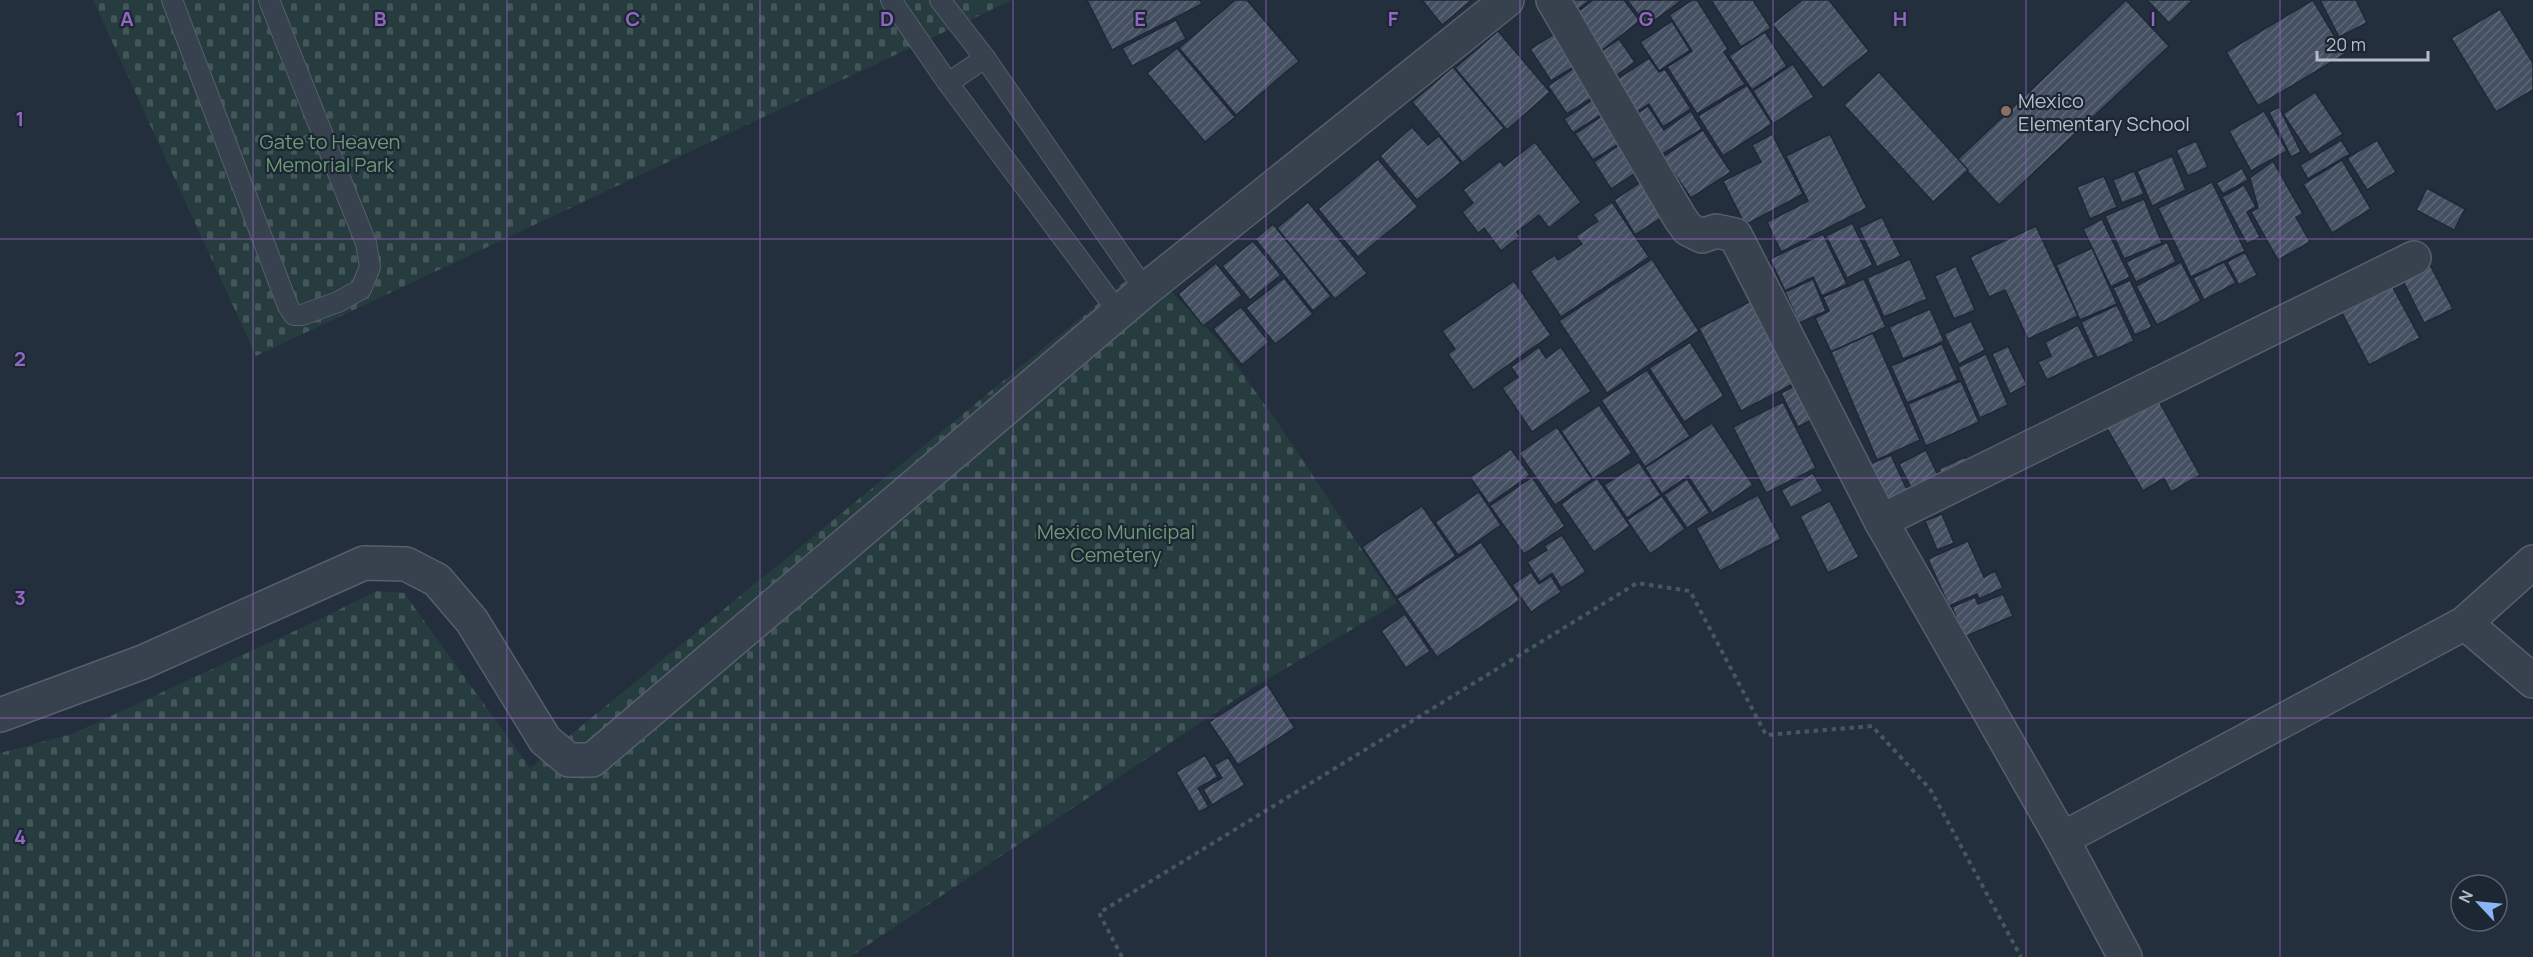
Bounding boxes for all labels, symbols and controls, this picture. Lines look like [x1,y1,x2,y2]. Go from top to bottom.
text: A [120,5,134,32]
text: B [374,5,387,32]
text: C [626,5,640,32]
text: D [880,5,894,32]
text: E [1134,5,1146,32]
text: F [1388,5,1399,32]
text: G [1639,5,1654,32]
text: H [1893,5,1907,32]
text: I [2150,5,2156,32]
scale bar [2317,24,2428,62]
text: 20 m [2326,32,2366,56]
place label: Mexico Elementary School [2018,87,2190,137]
marker: Mexico Elementary School [1999,104,2013,118]
text: 1 [16,105,24,132]
park label: Gate to Heaven Memorial Park [260,128,400,178]
text: 2 [14,345,26,372]
park label: Mexico Municipal Cemetery [1037,518,1195,568]
text: 3 [14,584,26,611]
text: 4 [14,823,26,850]
north arrow [2449,873,2509,933]
text: N [2453,886,2478,906]

